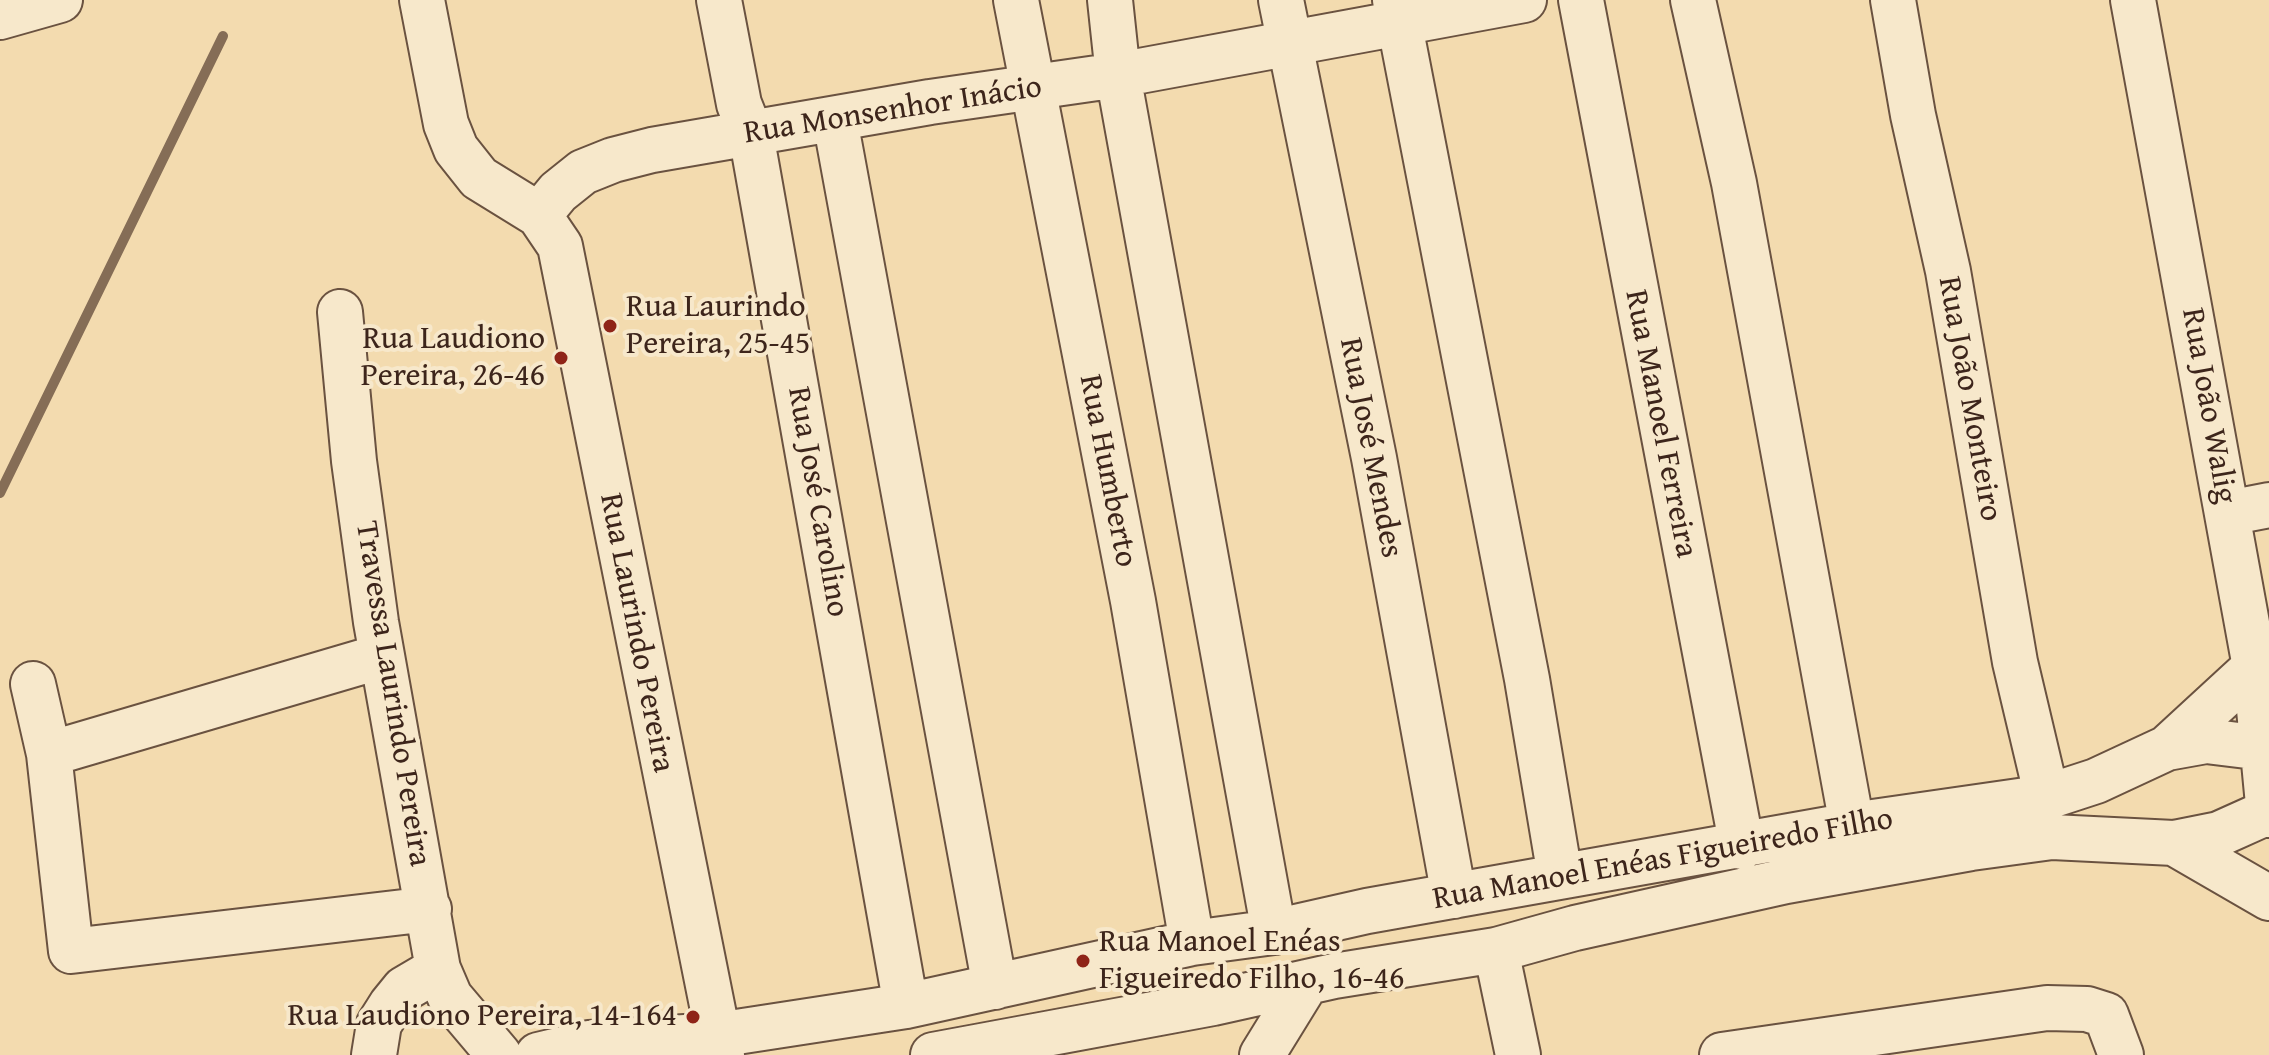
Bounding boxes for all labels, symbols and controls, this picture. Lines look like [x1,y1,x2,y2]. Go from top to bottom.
street label: Rua Monsenhor Inácio [741,68,1045,154]
street label: Rua João Monteiro [1929,274,2009,524]
street label: Rua Manoel Ferreira [1615,287,1705,561]
place label: Rua Laurindo Pereira, 25-45 [626,289,810,364]
street label: Rua João Walig [2172,305,2244,507]
marker: Rua Laurindo Pereira, 25-45 [601,317,619,335]
place label: Rua Laudiono Pereira, 26-46 [361,321,545,396]
street label: Rua José Mendes [1330,335,1410,561]
marker: Rua Laudiono Pereira, 26-46 [552,349,570,367]
street label: Rua Humberto [1070,372,1144,570]
street label: Rua José Carolino [778,384,856,620]
street label: Rua Laurindo Pereira [590,490,682,776]
street label: Travessa Laurindo Pereira [346,519,438,869]
street label: Rua Manoel Enéas Figueiredo Filho [1430,801,1896,919]
place label: Rua Manoel Enéas Figueiredo Filho, 16-46 [1099,924,1404,999]
marker: Rua Manoel Enéas Figueiredo Filho, 16-46 [1074,952,1092,970]
place label: Rua Laudiono Pereira, 14-164 [288,998,677,1036]
marker: Rua Laudiono Pereira, 14-164 [684,1008,702,1026]

